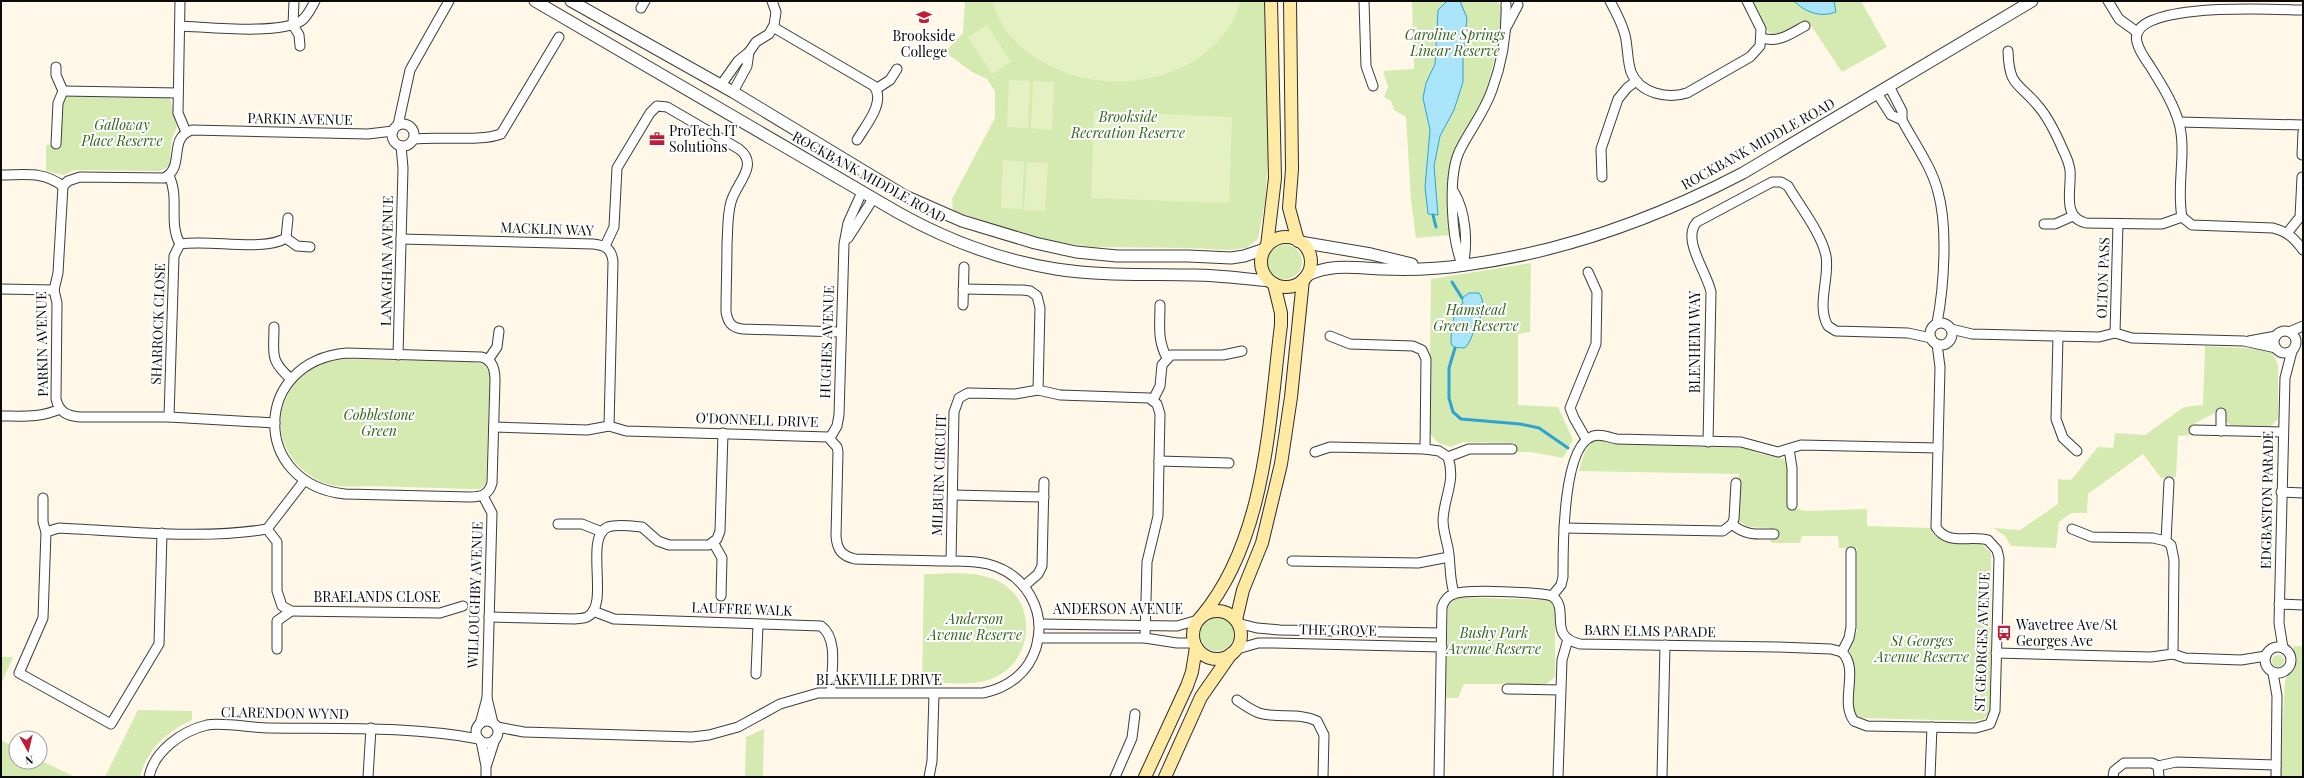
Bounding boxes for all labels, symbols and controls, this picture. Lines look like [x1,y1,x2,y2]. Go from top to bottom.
school or university icon: Brookside College [915,8,933,26]
park label: Caroline Springs Linear Reserve [1405,25,1506,60]
place label: Brookside College [892,26,956,61]
street label: ROCKBANK MIDDLE ROAD [1677,93,1838,194]
park label: Brookside Recreation Reserve [1070,107,1185,142]
street label: PARKIN AVENUE [247,108,353,129]
park label: Galloway Place Reserve [80,115,163,150]
place label: ProTech IT Solutions [669,121,738,156]
street label: ROCKBANK MIDDLE ROAD [789,126,950,227]
office icon: ProTech IT Solutions [648,130,666,148]
street label: LANAGHAN AVENUE [376,196,397,326]
street label: MACKLIN WAY [500,217,595,240]
street label: OLTON PASS [2092,237,2113,319]
street label: SHARROCK CLOSE [146,263,169,385]
street label: HUGHES AVENUE [815,285,838,399]
street label: BLENHEIM WAY [1685,290,1704,393]
street label: PARKIN AVENUE [31,291,52,397]
park label: Hamstead Green Reserve [1433,300,1519,335]
park label: Cobblestone Green [343,405,415,440]
street label: O'DONNELL DRIVE [695,408,819,431]
street label: MILBURN CIRCUIT [927,413,950,536]
street label: EDGBASTON PARADE [2256,431,2277,569]
street label: WILLOUGHBY AVENUE [462,521,487,670]
street label: ST GEORGES AVENUE [1970,572,1993,712]
street label: BRAELANDS CLOSE [314,587,440,606]
street label: LAUFFRE WALK [691,597,794,620]
street label: ANDERSON AVENUE [1052,599,1183,618]
park label: Anderson Avenue Reserve [926,609,1022,644]
place label: Wavetree Ave/St Georges Ave [2015,615,2118,650]
street label: THE GROVE [1299,619,1377,640]
street label: BARN ELMS PARADE [1584,620,1716,641]
park label: Bushy Park Avenue Reserve [1445,623,1541,658]
bus stop icon: Wavetree Ave/St Georges Ave [1995,624,2013,642]
park label: St Georges Avenue Reserve [1873,631,1969,666]
street label: BLAKEVILLE DRIVE [816,670,942,689]
street label: CLARENDON WYND [221,702,349,723]
north arrow [8,730,48,770]
text: N [24,752,34,768]

